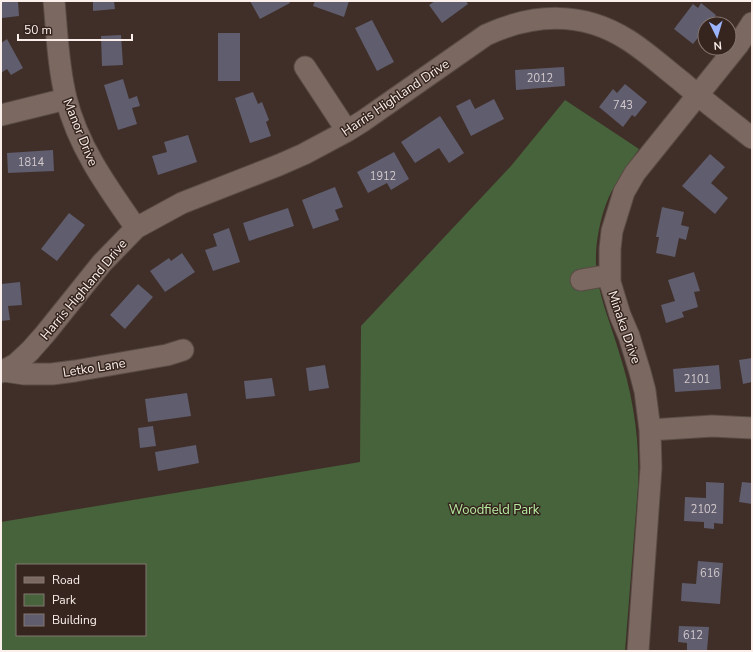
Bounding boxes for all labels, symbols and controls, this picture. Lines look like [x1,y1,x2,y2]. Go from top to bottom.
scale bar [18,16,132,42]
north arrow [697,16,737,56]
text: 50 m [24,22,52,38]
text: N [713,38,723,53]
street label: Harris Highland Drive [338,55,453,141]
house number: 2012 [527,71,553,86]
street label: Manor Drive [58,96,102,169]
house number: 743 [613,98,633,113]
house number: 1814 [18,155,45,170]
house number: 1912 [370,169,396,184]
street label: Harris Highland Drive [36,235,131,344]
street label: Minaka Drive [603,289,645,366]
street label: Letko Lane [61,354,127,382]
house number: 2101 [684,372,710,387]
park label: Woodfield Park [449,501,540,519]
house number: 2102 [691,502,717,517]
legend [16,564,146,636]
house number: 616 [700,566,720,581]
text: Road [52,572,80,588]
text: Park [52,592,77,608]
text: Building [52,612,97,628]
house number: 612 [683,628,703,643]

